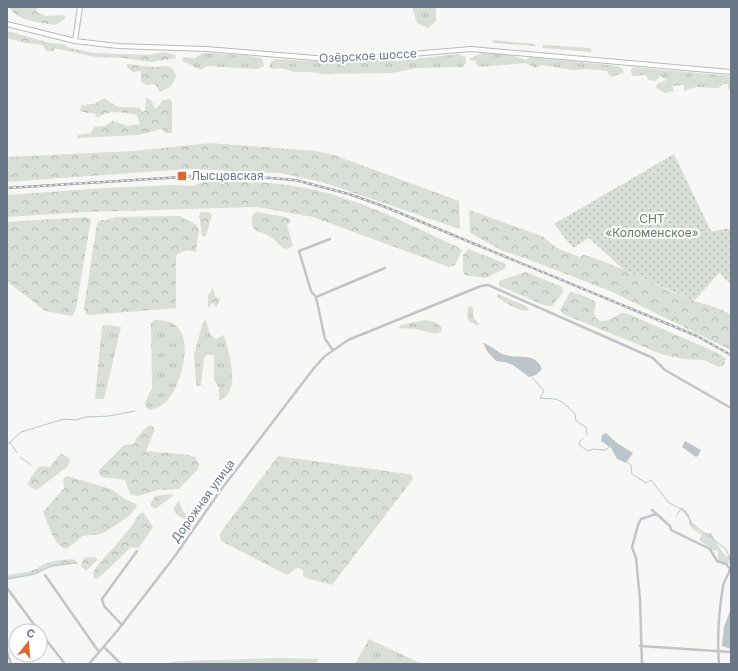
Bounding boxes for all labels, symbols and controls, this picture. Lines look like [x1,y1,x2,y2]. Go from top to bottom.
street label: Озёрское шоссе [319,45,417,66]
place label: Лысцовская [191,168,264,183]
marker: Лысцовская [176,170,188,182]
park label: СНТ «Коломенское» [605,211,699,240]
street label: Дорожная улица [167,456,238,545]
north arrow [8,623,48,663]
text: С [25,626,37,641]

